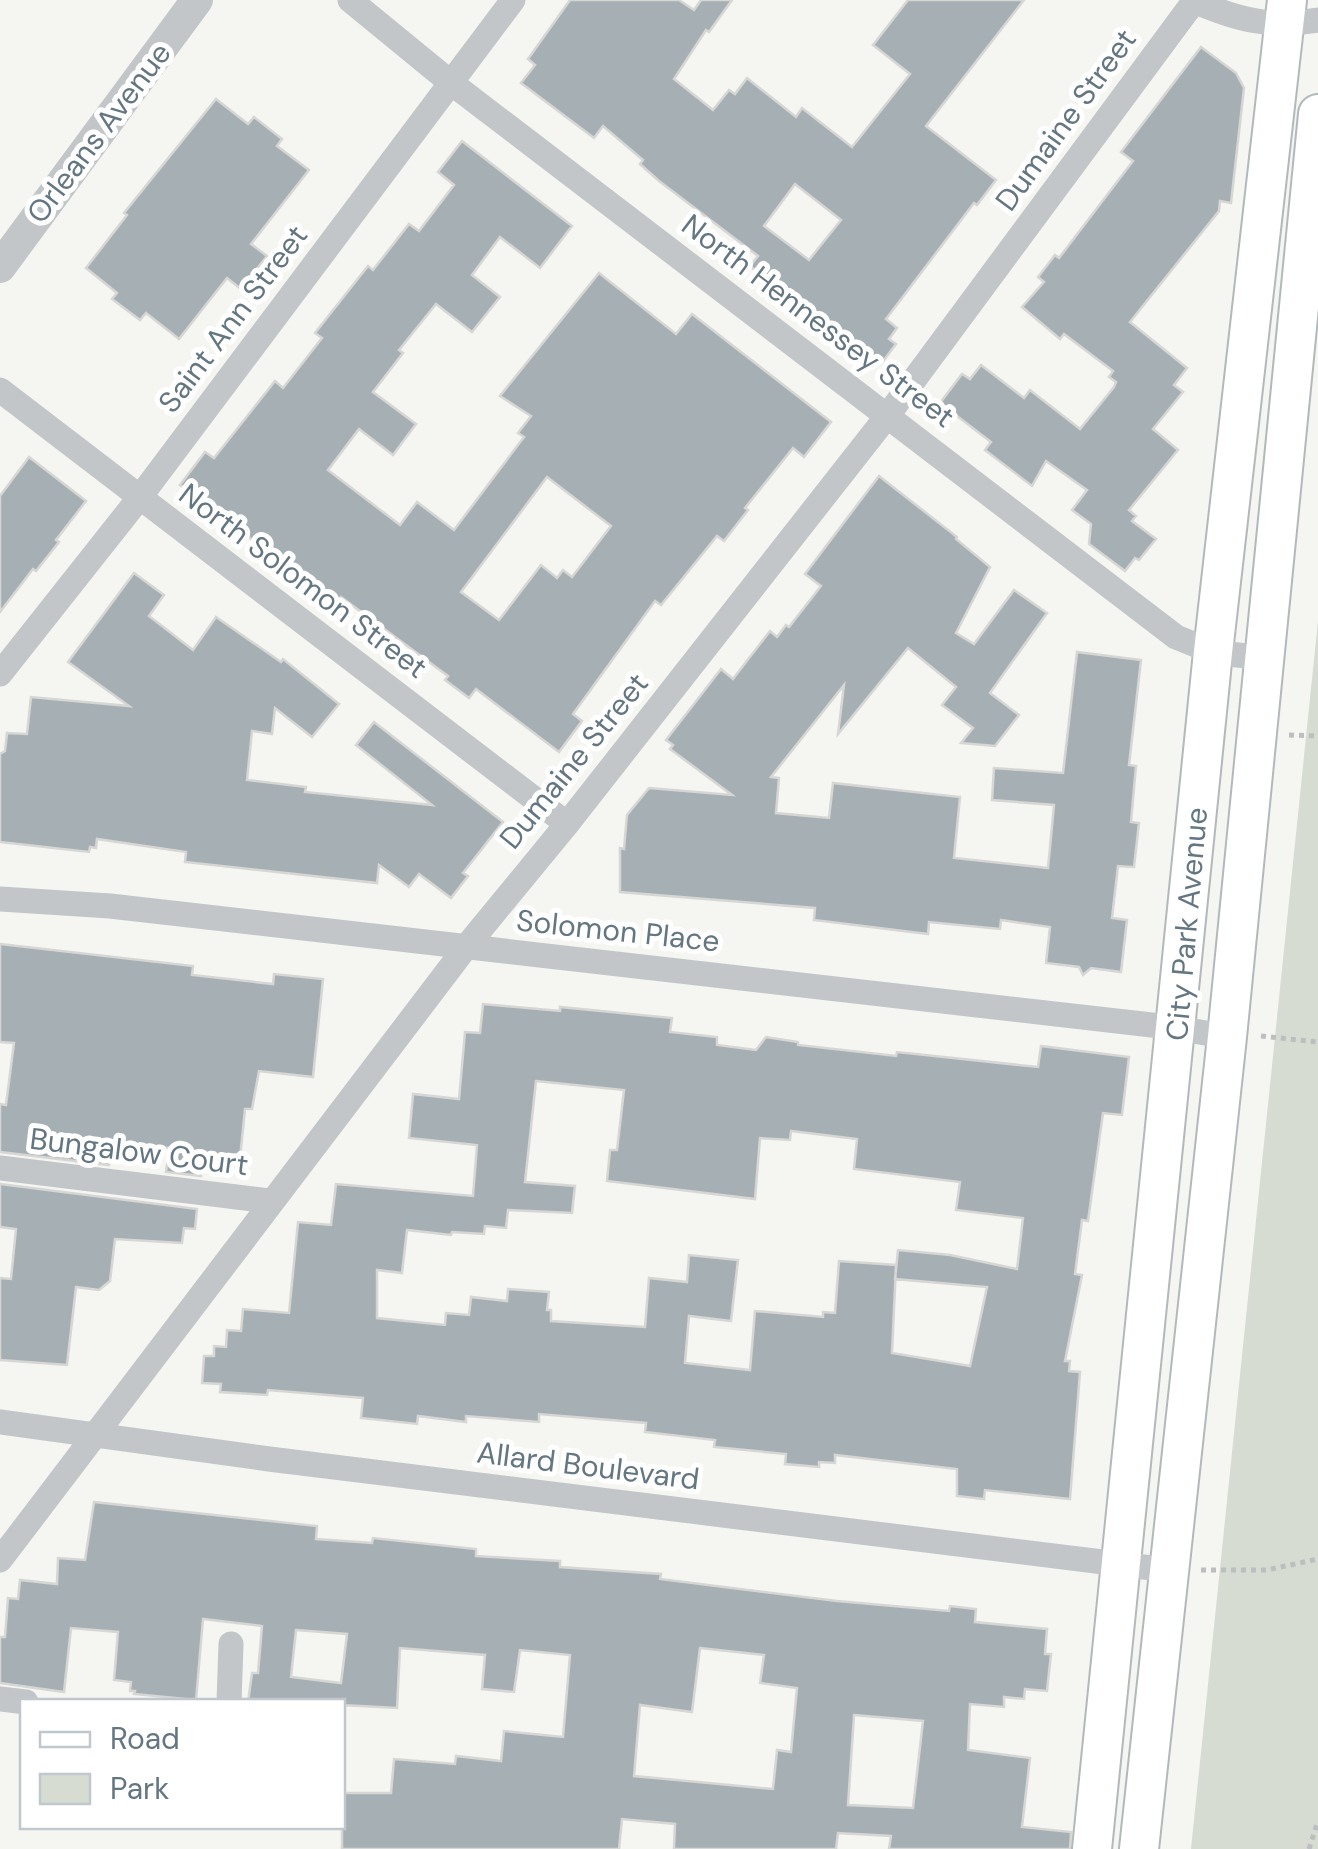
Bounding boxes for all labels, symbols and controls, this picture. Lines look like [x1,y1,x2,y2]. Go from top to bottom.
street label: Dumaine Street [987,21,1145,218]
street label: Orleans Avenue [18,34,179,231]
street label: North Hennessey Street [674,205,963,436]
street label: Saint Ann Street [149,217,316,420]
street label: North Solomon Street [171,474,435,687]
street label: Dumaine Street [491,665,657,857]
street label: City Park Avenue [1157,806,1216,1042]
street label: Solomon Place [515,900,722,961]
street label: Bungalow Court [28,1119,250,1184]
street label: Allard Boulevard [475,1433,702,1499]
legend [20,1699,345,1829]
text: Road [110,1719,180,1758]
text: Park [110,1769,169,1808]

